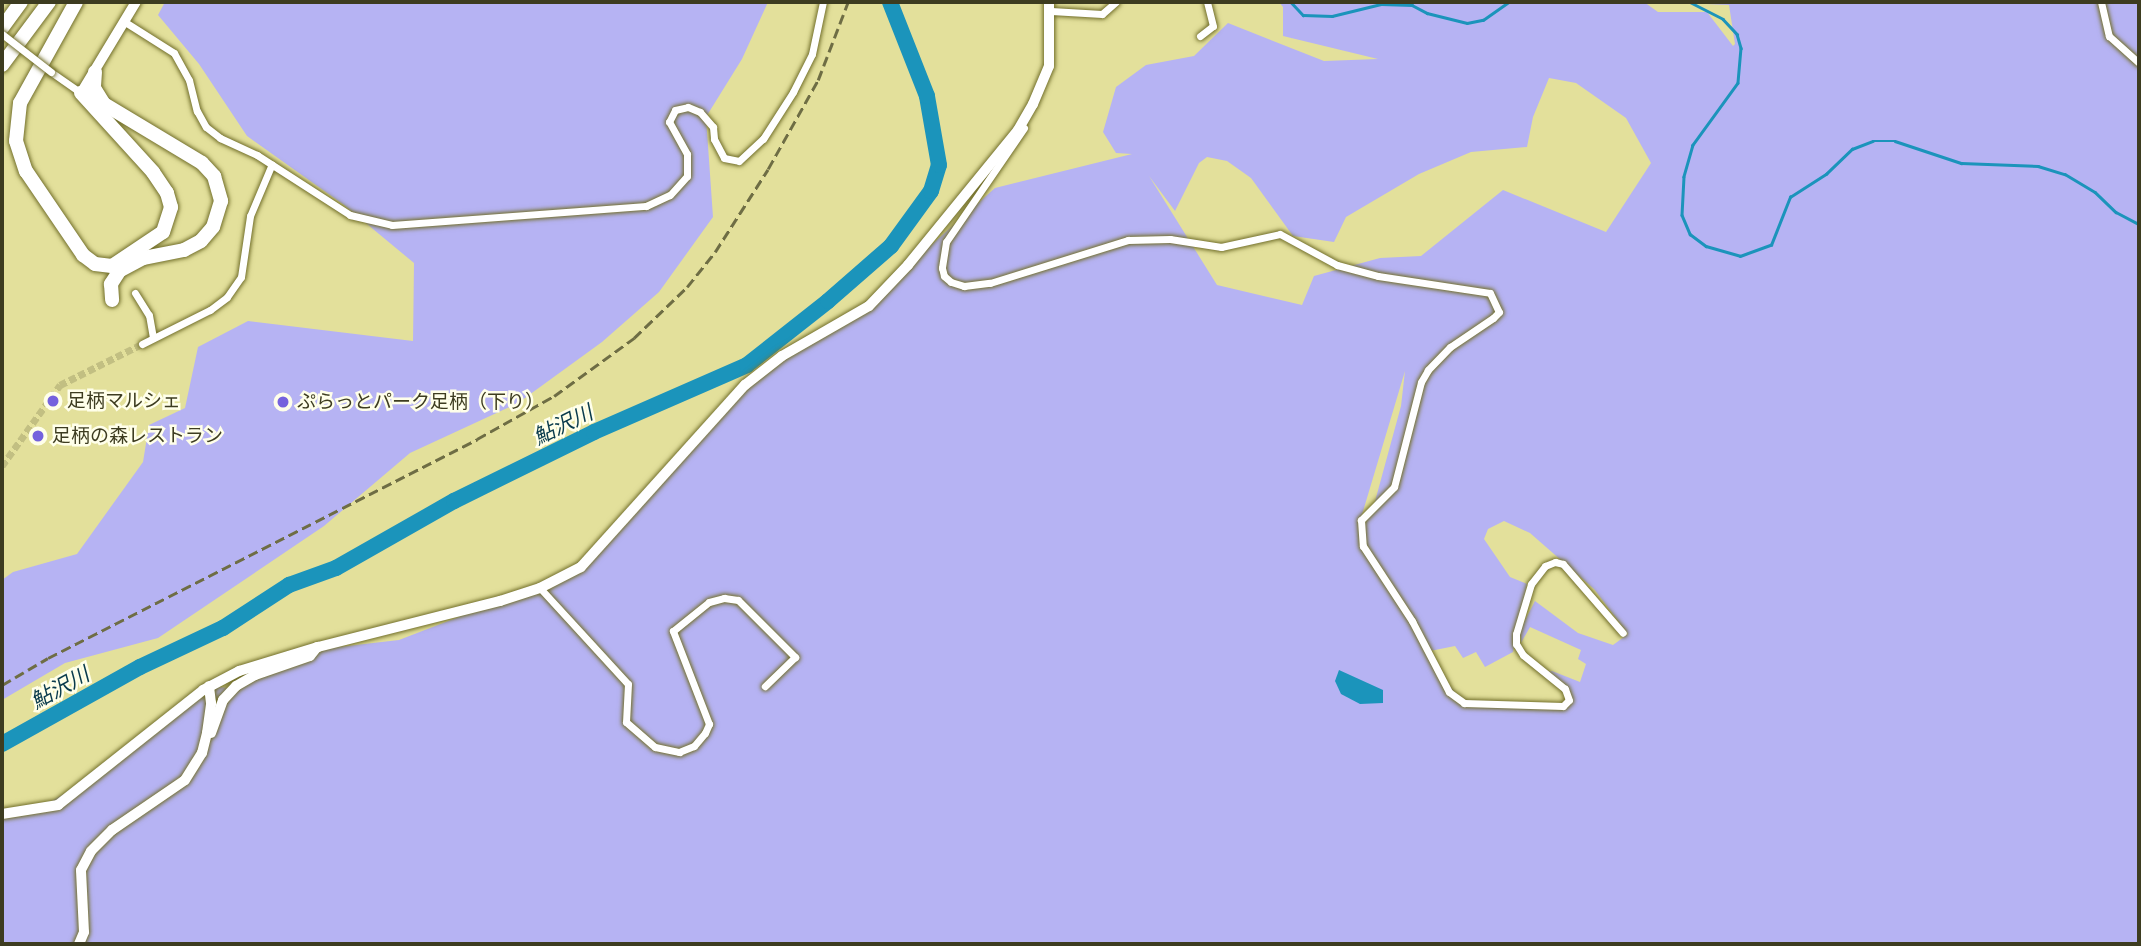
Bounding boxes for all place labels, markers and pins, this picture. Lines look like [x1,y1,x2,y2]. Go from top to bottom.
place label: 足柄マルシェ [67,390,181,412]
place label: ぷらっとパーク足柄（下り） [297,391,544,413]
marker: 足柄マルシェ [45,393,61,409]
marker: ぷらっとパーク足柄（下り） [275,394,291,410]
place label: 足柄の森レストラン [52,425,223,447]
marker: 足柄の森レストラン [30,428,46,444]

